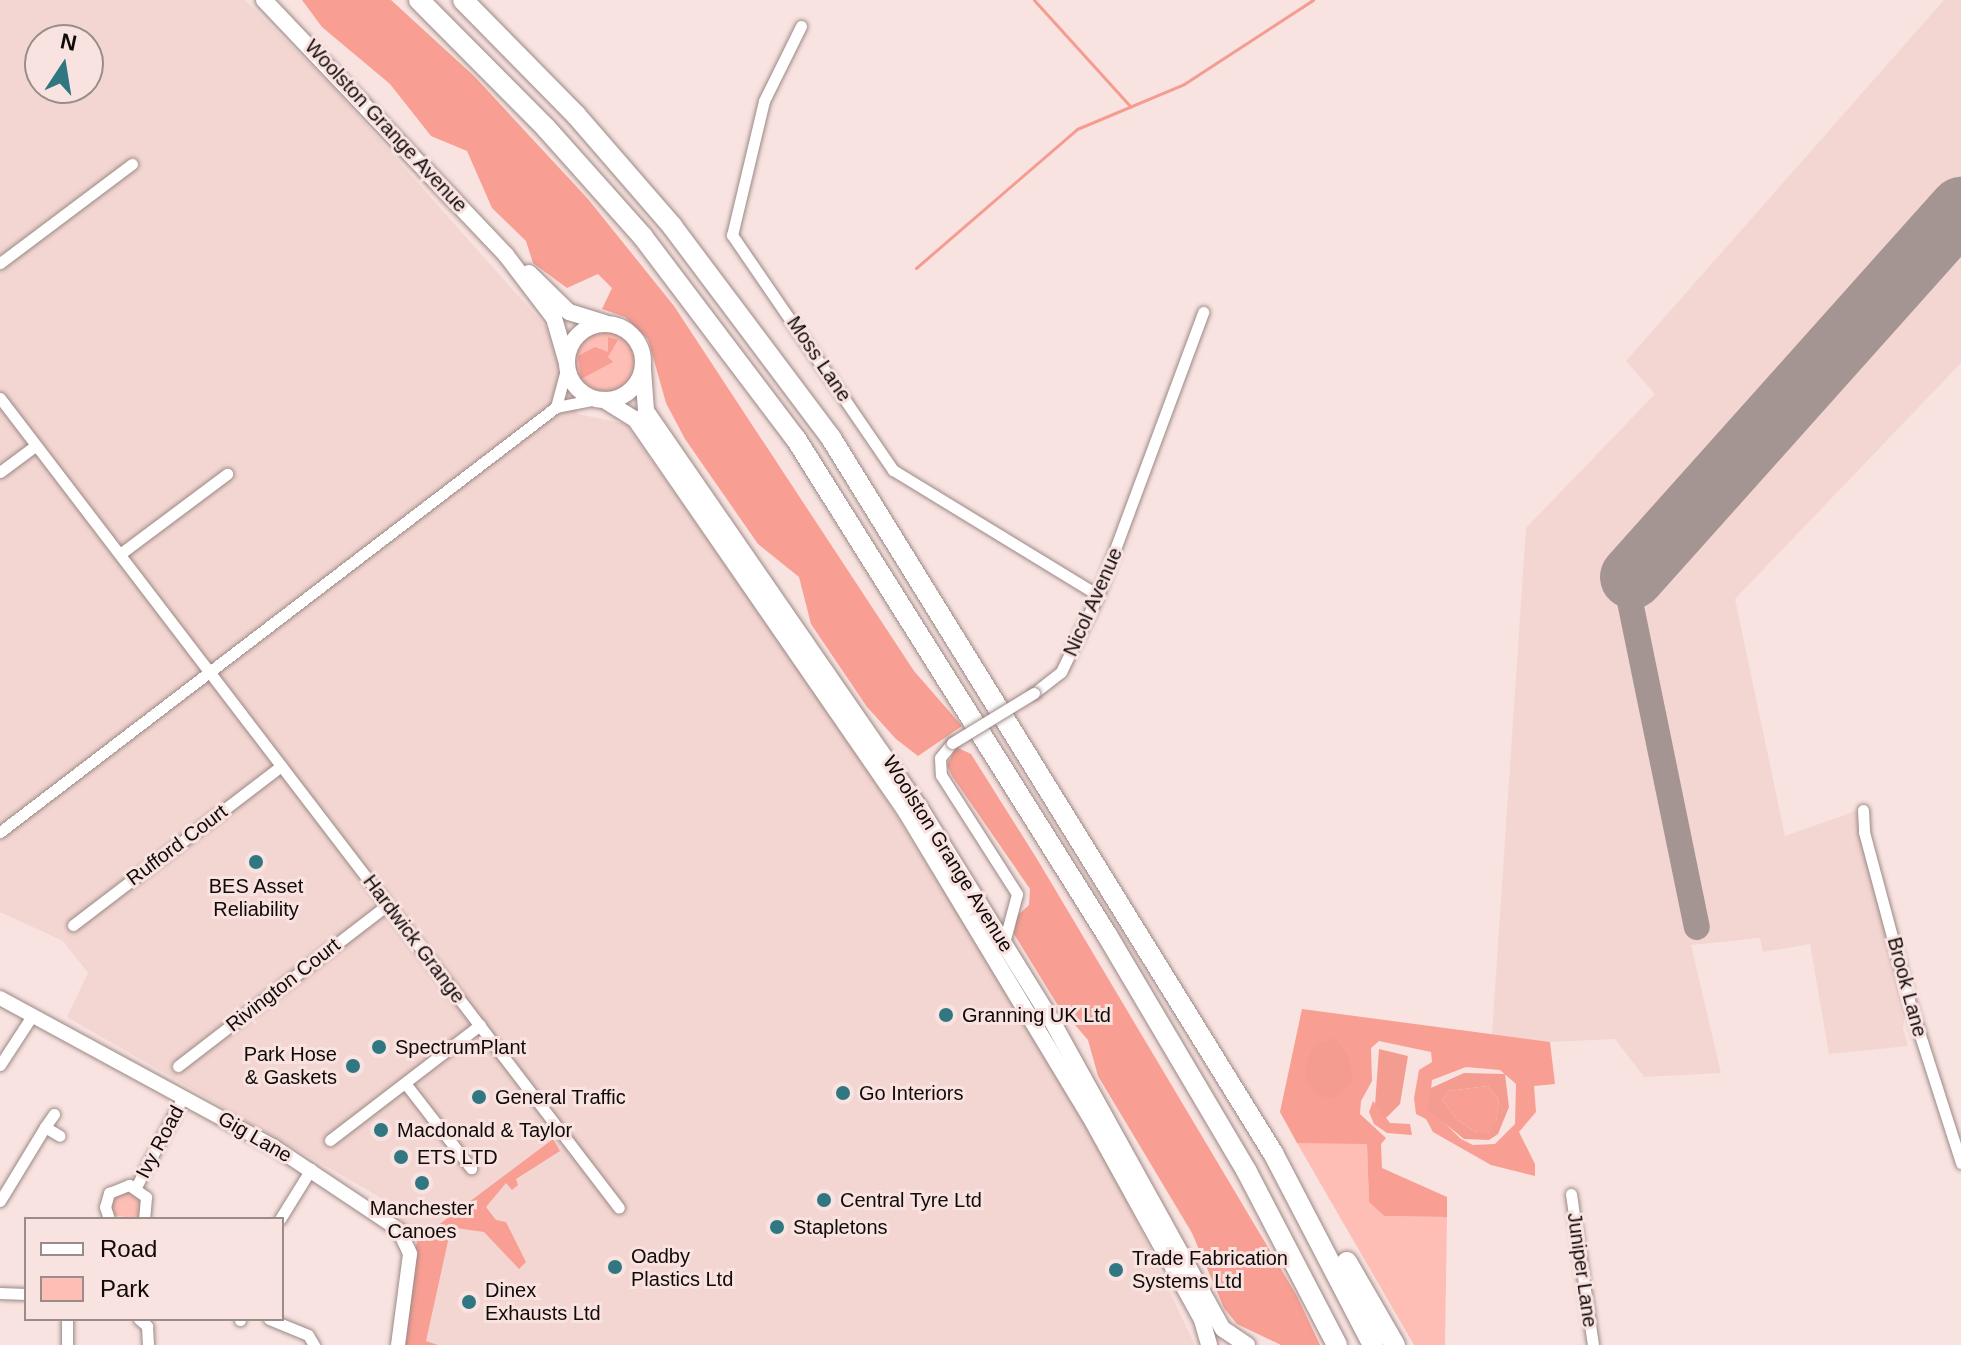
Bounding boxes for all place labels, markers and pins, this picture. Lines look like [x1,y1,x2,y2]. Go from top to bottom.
marker: BES Asset Reliability [247,853,265,871]
place label: BES Asset Reliability [208,874,304,921]
place label: Granning UK Ltd [962,1003,1111,1027]
marker: Granning UK Ltd [937,1006,955,1024]
place label: SpectrumPlant [395,1035,526,1059]
marker: SpectrumPlant [370,1038,388,1056]
place label: Park Hose & Gaskets [244,1042,337,1089]
marker: Park Hose & Gaskets [344,1057,362,1075]
place label: Go Interiors [859,1081,963,1105]
marker: Go Interiors [834,1084,852,1102]
place label: General Traffic [495,1085,626,1109]
marker: General Traffic [470,1088,488,1106]
place label: Macdonald & Taylor [397,1118,573,1142]
marker: Macdonald & Taylor [372,1121,390,1139]
place label: ETS LTD [417,1145,498,1169]
marker: ETS LTD [392,1148,410,1166]
marker: Manchester Canoes [413,1174,431,1192]
place label: Central Tyre Ltd [840,1188,982,1212]
marker: Central Tyre Ltd [815,1191,833,1209]
place label: Manchester Canoes [370,1196,474,1243]
place label: Stapletons [793,1215,888,1239]
marker: Stapletons [768,1218,786,1236]
place label: Oadby Plastics Ltd [631,1244,733,1291]
place label: Trade Fabrication Systems Ltd [1132,1246,1288,1293]
marker: Oadby Plastics Ltd [606,1258,624,1276]
marker: Trade Fabrication Systems Ltd [1107,1261,1125,1279]
place label: Dinex Exhausts Ltd [485,1278,601,1325]
marker: Dinex Exhausts Ltd [460,1293,478,1311]

